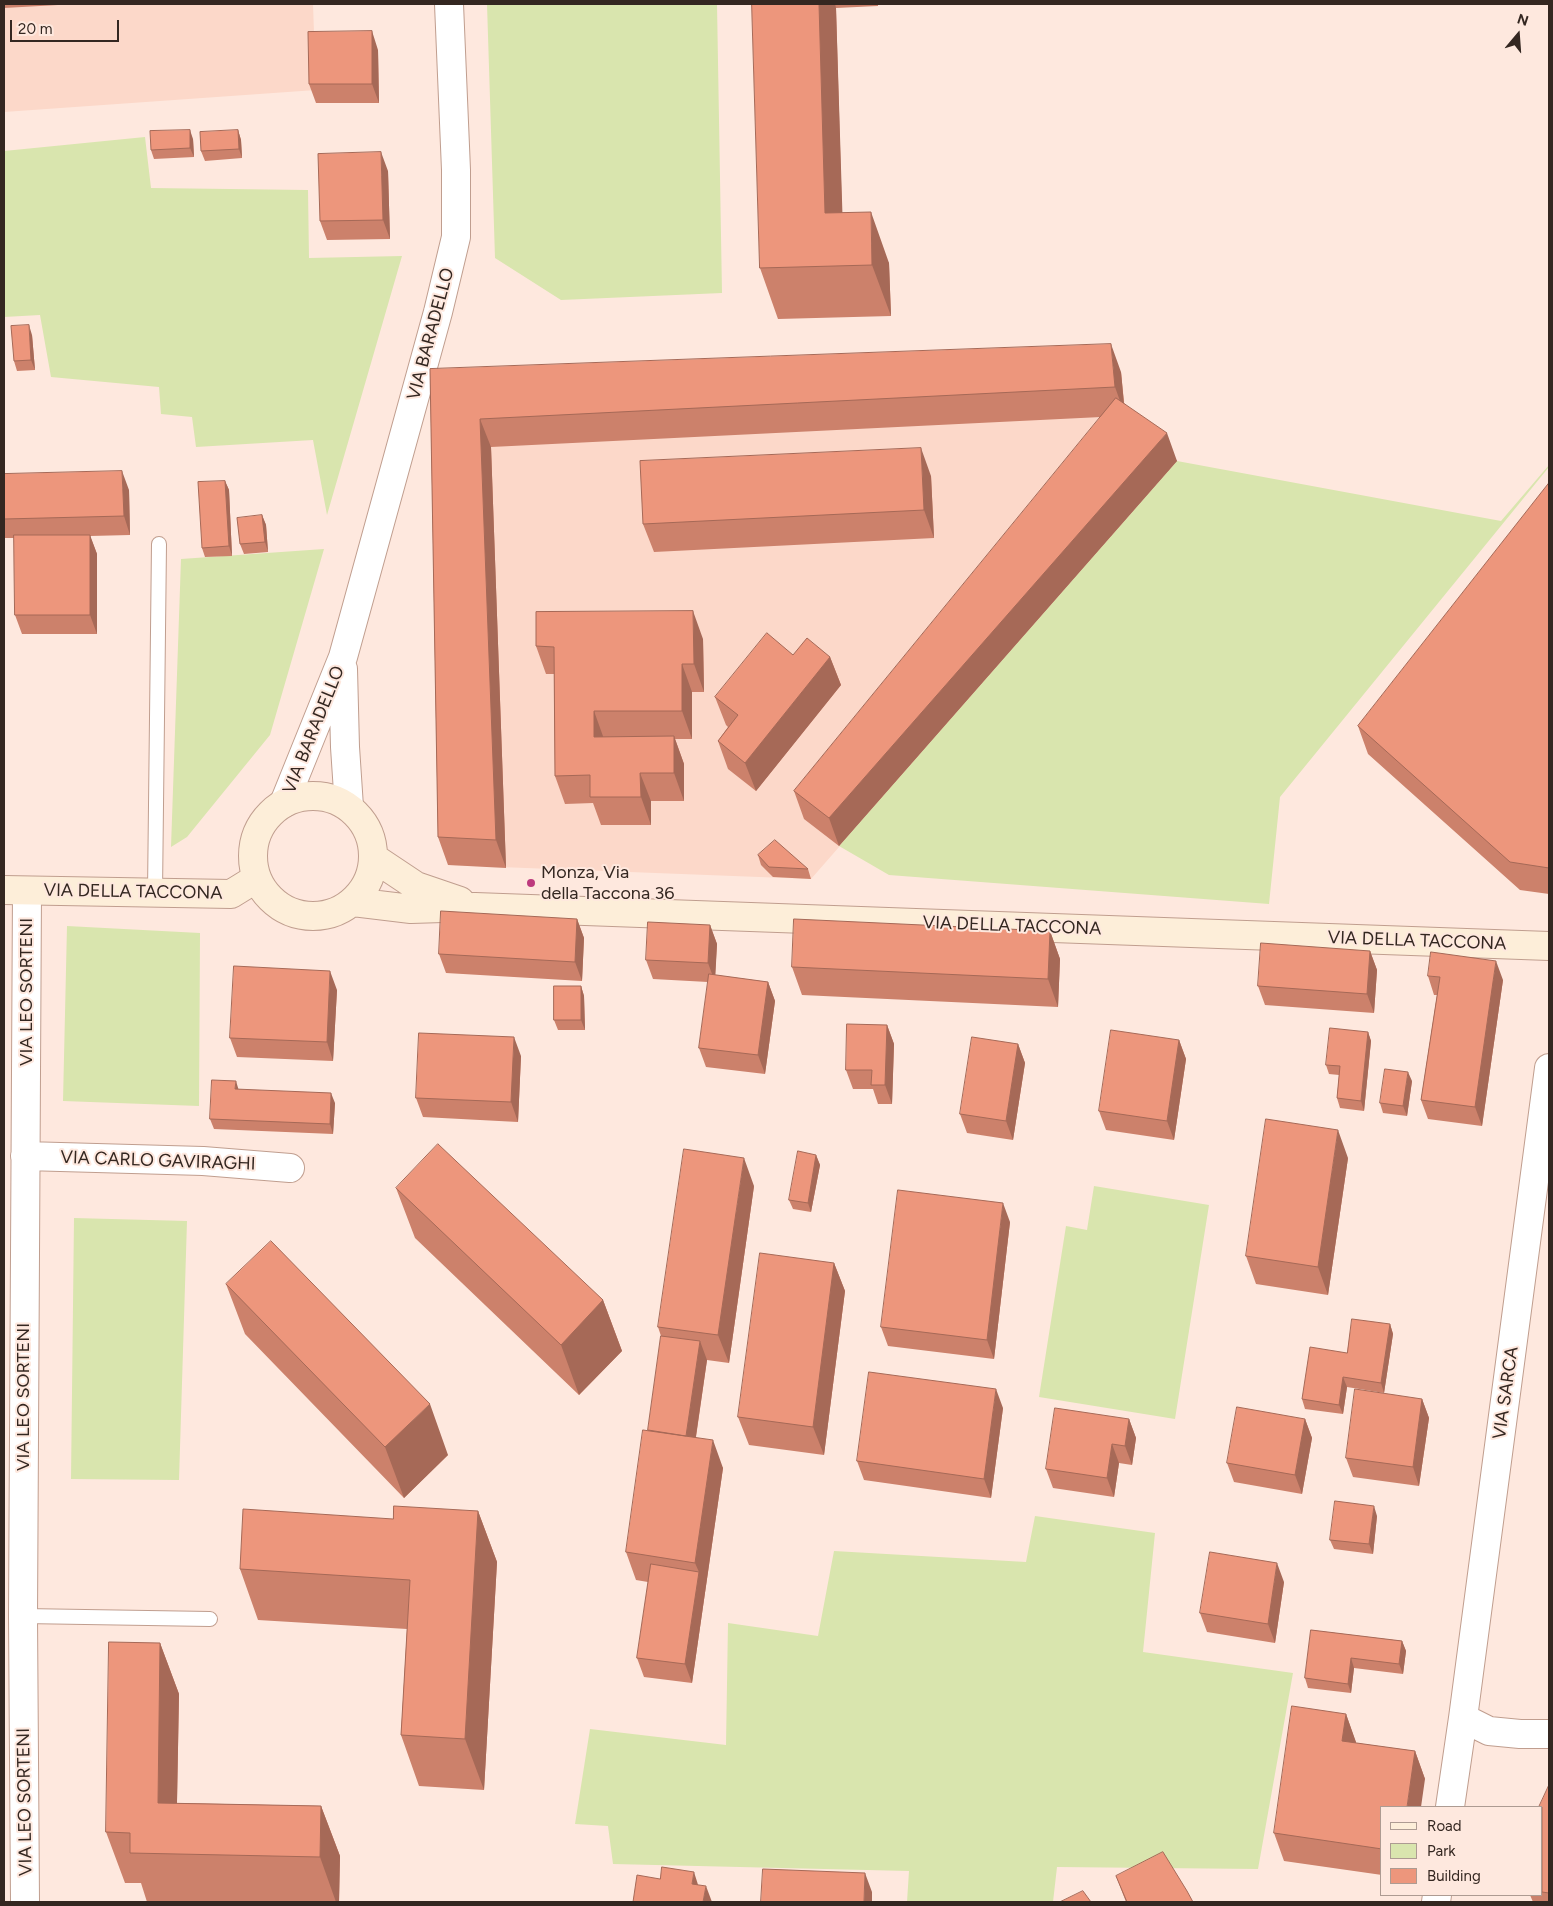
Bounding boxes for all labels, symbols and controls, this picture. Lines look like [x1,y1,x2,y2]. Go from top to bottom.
scale bar [12,10,121,42]
north arrow [1493,10,1543,60]
text: N [1515,10,1531,30]
text: 20 m [18,20,52,38]
street label: VIA BARADELLO [403,265,459,403]
street label: VIA BARADELLO [279,663,349,797]
place label: Monza, Via della Taccona 36 [541,862,674,904]
marker: Monza, Via della Taccona 36 [525,877,537,889]
street label: VIA DELLA TACCONA [43,880,223,904]
street label: VIA DELLA TACCONA [922,912,1102,940]
street label: VIA LEO SORTENI [16,918,38,1066]
street label: VIA DELLA TACCONA [1327,927,1507,955]
street label: VIA CARLO GAVIRAGHI [60,1147,256,1175]
street label: VIA LEO SORTENI [13,1323,35,1471]
street label: VIA SARCA [1489,1345,1523,1441]
street label: VIA LEO SORTENI [13,1728,37,1876]
legend [1380,1806,1543,1896]
text: Road [1427,1817,1462,1835]
text: Park [1427,1842,1456,1860]
text: Building [1427,1867,1481,1885]

